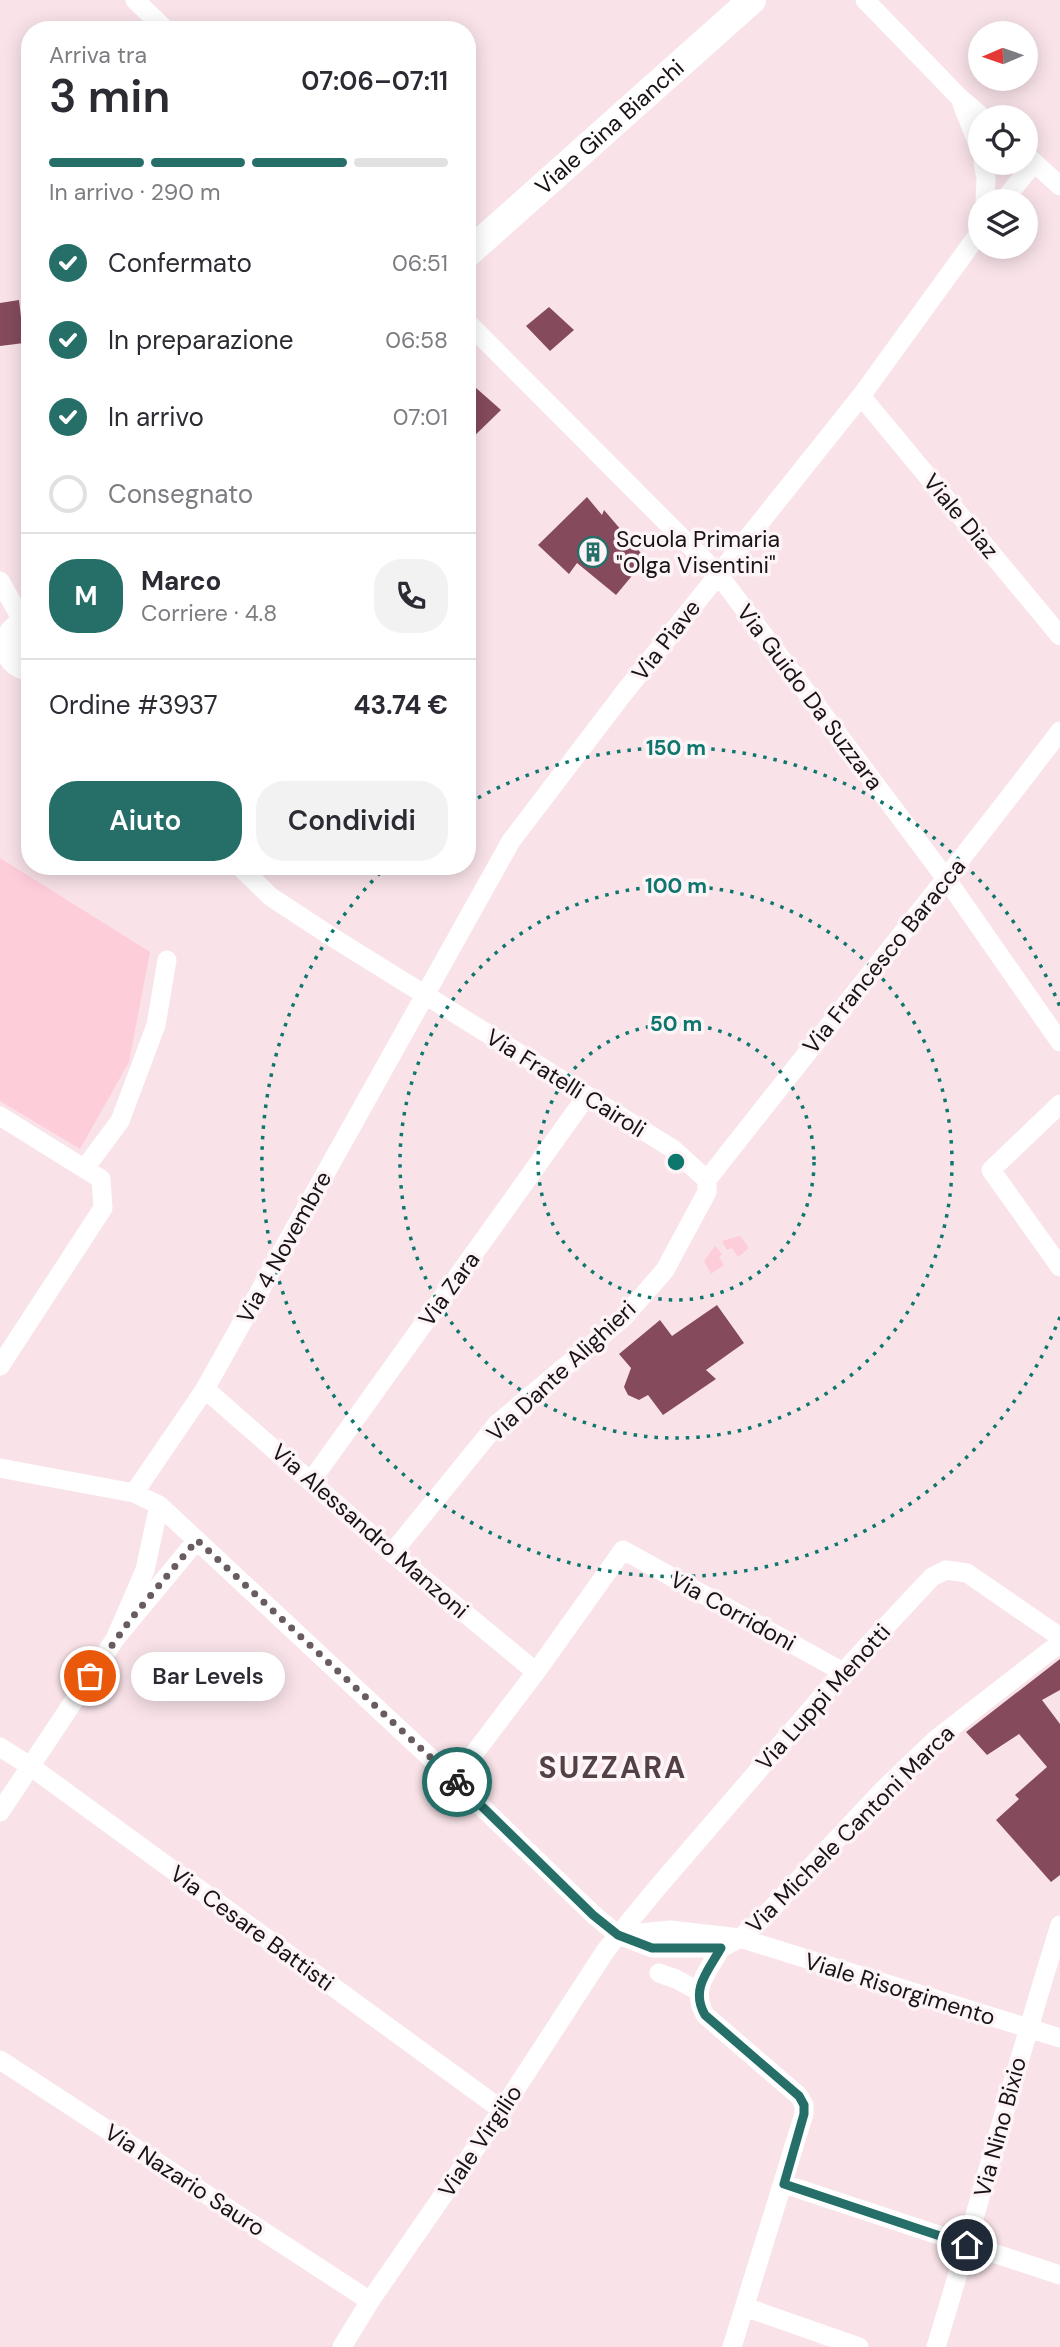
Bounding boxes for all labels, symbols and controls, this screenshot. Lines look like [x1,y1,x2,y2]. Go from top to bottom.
north arrow [968,21,1038,91]
map controls [968,21,1038,259]
text: Arriva tra [49,40,147,70]
street label: Viale Gina Bianchi [529,53,690,201]
text: 07:06–07:11 [301,64,448,98]
text: 3 min [49,66,170,126]
button: locate [968,105,1038,175]
text: In arrivo · 290 m [49,177,221,207]
button: layers [968,189,1038,259]
icon: check [49,244,87,282]
text: Confermato [108,246,252,280]
text: 06:51 [392,248,448,278]
icon: check [49,321,87,359]
text: In preparazione [108,323,294,357]
text: 06:58 [385,325,448,355]
icon: check [49,398,87,436]
text: In arrivo [108,400,204,434]
text: 07:01 [393,402,448,432]
street label: Viale Diaz [917,467,1005,565]
text: Consegnato [108,477,253,511]
place label: Scuola Primaria "Olga Visentini" [616,524,780,580]
building icon: Scuola Primaria "Olga Visentini" [576,535,610,569]
button: phone [374,559,448,633]
text: Marco [141,564,221,598]
text: M [74,579,98,613]
street label: Via Piave [625,593,707,687]
text: Corriere · 4.8 [141,598,277,628]
street label: Via Guido Da Suzzara [730,598,890,796]
text: Ordine #3937 [49,688,218,722]
text: 43.74 € [354,688,448,722]
text: 150 m [646,734,706,762]
button: Aiuto [49,781,242,861]
button: Condividi [256,781,448,861]
street label: Via Francesco Baracca [796,852,972,1060]
text: 100 m [645,872,707,900]
text: 50 m [650,1010,702,1038]
street label: Via Fratelli Cairoli [480,1022,652,1144]
centre of rings [664,1150,688,1174]
street label: Via 4 Novembre [230,1166,338,1328]
street label: Via Zara [412,1246,486,1332]
street label: Via Dante Alighieri [480,1294,642,1448]
street label: Via Alessandro Manzoni [265,1437,475,1625]
street label: Via Corridoni [665,1564,801,1658]
street label: Via Luppi Menotti [749,1617,897,1777]
pin [60,1646,120,1706]
callout: Bar Levels [132,1652,286,1700]
icon: bag [71,1657,109,1695]
text: Bar Levels [152,1661,264,1691]
street label: Via Michele Cantoni Marca [739,1718,961,1940]
courier [422,1747,492,1817]
district label: SUZZARA [539,1748,687,1787]
icon: bike [438,1763,476,1801]
street label: Via Cesare Battisti [164,1858,340,1998]
street label: Viale Risorgimento [801,1946,999,2032]
street label: Via Nino Bixio [967,2054,1033,2200]
street label: Viale Virgilio [431,2079,529,2203]
street label: Via Nazario Sauro [99,2117,271,2243]
pin [937,2215,997,2275]
icon: home [948,2226,986,2264]

